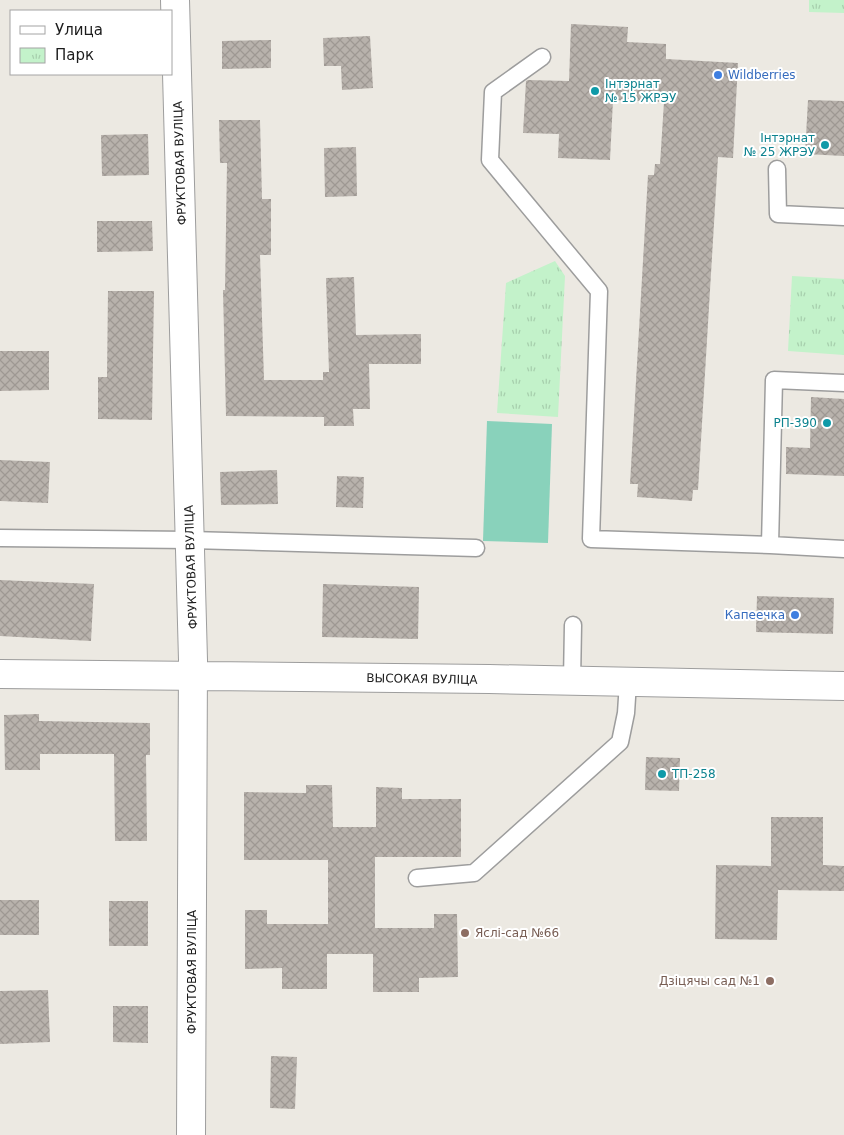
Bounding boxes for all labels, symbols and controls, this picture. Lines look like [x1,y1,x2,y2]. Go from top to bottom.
legend [10,10,172,75]
text: Улица [55,21,103,39]
text: Парк [55,46,94,64]
place label: Wildberries [728,68,796,82]
marker: Wildberries [712,69,724,81]
place label: Інтэрнат № 15 ЖРЭУ [605,77,677,105]
marker: Інтэрнат № 15 ЖРЭУ [589,85,601,97]
street label: ФРУКТОВАЯ ВУЛІЦА [171,100,189,225]
place label: Інтэрнат № 25 ЖРЭУ [744,131,816,159]
marker: Інтэрнат № 25 ЖРЭУ [819,139,831,151]
place label: РП-390 [774,416,817,430]
marker: РП-390 [821,417,833,429]
street label: ФРУКТОВАЯ ВУЛІЦА [182,504,200,629]
place label: Капеечка [725,608,785,622]
marker: Капеечка [789,609,801,621]
street label: ВЫСОКАЯ ВУЛІЦА [366,671,478,687]
place label: ТП-258 [671,767,716,781]
marker: ТП-258 [656,768,668,780]
street label: ФРУКТОВАЯ ВУЛІЦА [185,909,199,1034]
place label: Яслі-сад №66 [475,926,559,940]
marker: Яслі-сад №66 [459,927,471,939]
place label: Дзіцячы сад №1 [659,974,760,988]
marker: Дзіцячы сад №1 [764,975,776,987]

